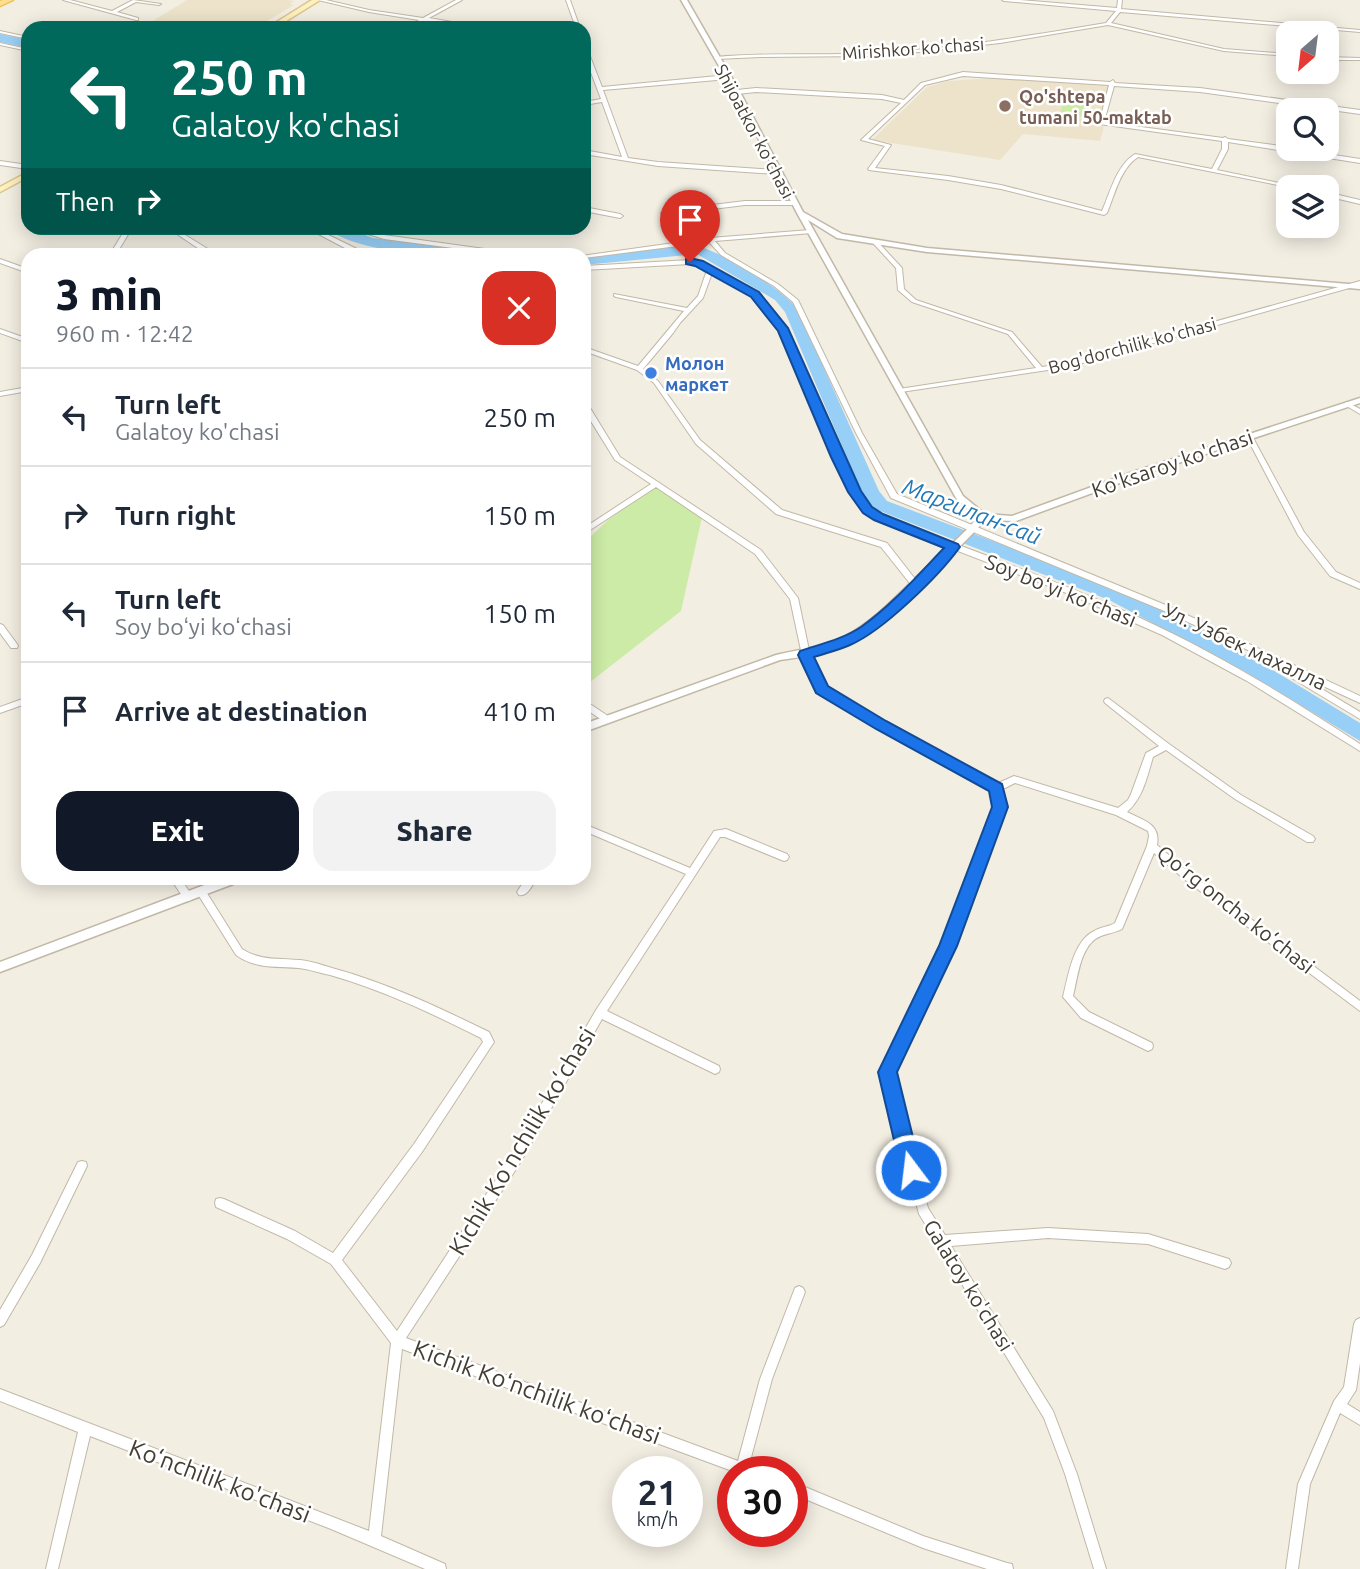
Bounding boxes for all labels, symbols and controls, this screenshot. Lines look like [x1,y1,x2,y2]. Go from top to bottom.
north arrow [1276,21,1339,84]
map controls [1276,21,1339,238]
street label: Mirishkor ko'chasi [841,33,985,63]
icon: left [56,49,147,140]
text: 250 m [171,49,308,104]
street label: Shijoatkor koʻchasi [711,61,799,201]
place label: Qo'shtepa tumani 50-maktab [1019,86,1172,127]
marker: Qo'shtepa tumani 50-maktab [997,98,1013,114]
button: search [1276,98,1339,161]
text: Galatoy ko'chasi [171,107,400,143]
button: layers [1276,175,1339,238]
icon: right [129,182,167,220]
text: Then [56,187,115,216]
pin [660,190,720,262]
icon: arrive [671,201,709,239]
text: 3 min [56,271,163,318]
button: close [482,271,556,345]
street label: Bog'dorchilik ko'chasi [1046,313,1218,377]
text: 960 m · 12:42 [56,321,194,346]
place label: Молон маркет [665,353,728,394]
marker: Молон маркет [643,365,659,381]
text: Turn left [115,390,221,419]
icon: left [56,398,94,436]
text: 250 m [484,403,556,432]
text: Galatoy ko'chasi [115,419,280,444]
street label: Ko'ksaroy ko'chasi [1088,424,1256,502]
water label: Маргилан-сай [899,473,1045,549]
icon: right [56,496,94,534]
text: Turn right [115,501,236,530]
text: 150 m [484,501,556,530]
street label: Soy boʻyi koʻchasi [982,549,1140,631]
text: Turn left [115,585,221,614]
icon: left [56,594,94,632]
street label: Ул. Узбек махалла [1160,598,1330,694]
text: 150 m [484,599,556,628]
text: Soy boʻyi koʻchasi [115,614,292,639]
icon: arrive [56,692,94,730]
text: Arrive at destination [115,697,368,726]
text: 410 m [484,697,556,726]
button: Exit [56,791,299,871]
button: Share [313,791,556,871]
street label: Qo‘rg‘oncha ko‘chasi [1152,840,1320,978]
street label: Kichik Ko‘nchilik ko‘chasi [443,1022,601,1260]
position arrow [874,1133,948,1207]
street label: Galatoy ko'chasi [919,1215,1019,1355]
street label: Kichik Koʻnchilik koʻchasi [410,1335,664,1449]
street label: Ko‘nchilik ko'chasi [125,1434,315,1528]
speed limit sign: 30 [717,1456,808,1547]
text: 21 [638,1472,677,1512]
text: km/h [637,1509,678,1529]

